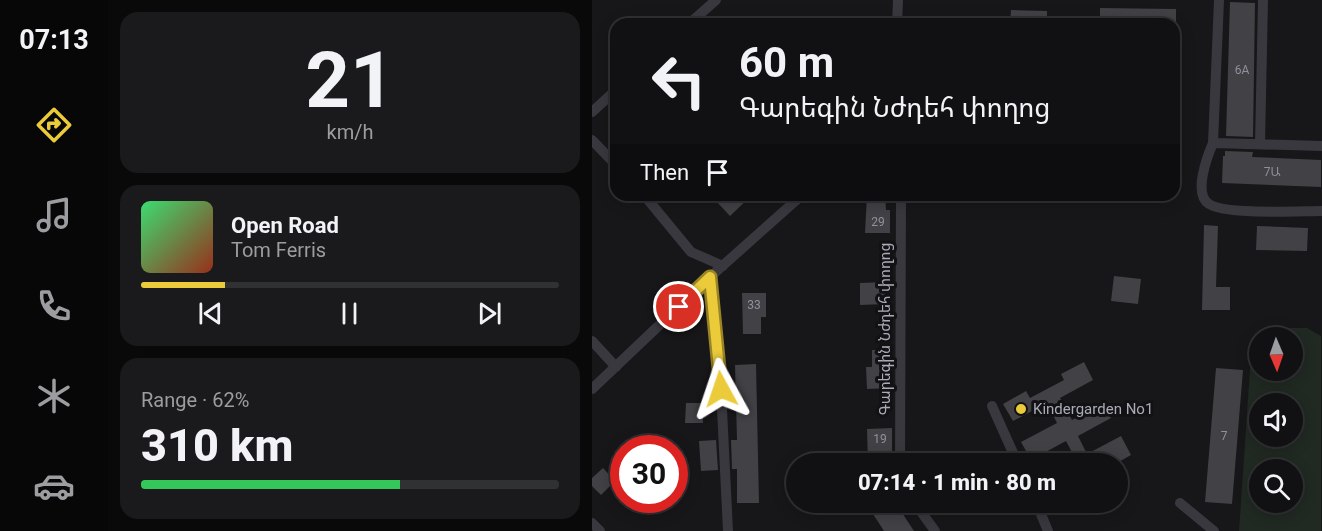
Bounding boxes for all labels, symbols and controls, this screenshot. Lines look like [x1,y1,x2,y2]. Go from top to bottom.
text: 07:13 [19,24,89,56]
text: 21 [305,35,395,126]
text: 60 m [739,38,834,87]
icon: left [640,42,718,120]
house number: 6A [1235,63,1249,77]
text: Գարեգին Նժդեհ փողոց [739,92,1051,124]
icon: directions [33,104,75,146]
text: km/h [327,120,373,144]
icon: arrive [701,156,734,189]
text: Then [640,160,689,185]
house number: 7Ա [1264,165,1280,179]
icon: music [33,194,75,236]
text: Open Road [231,213,339,238]
house number: 29 [871,215,885,229]
text: Tom Ferris [231,238,326,262]
street label: Գարեգին Նժդեհ փողոց [876,242,894,416]
pin [653,281,704,332]
icon: phone [33,285,75,327]
icon: arrive [662,290,695,323]
icon: previous [194,297,227,330]
icon: pause [333,297,366,330]
icon: next [473,297,506,330]
house number: 33 [747,298,761,312]
north arrow [1249,327,1303,381]
map controls [1249,327,1303,513]
position arrow [689,357,753,421]
icon: climate [33,375,75,417]
text: Range · 62% [141,388,249,412]
button: sound [1249,393,1303,447]
place label: Kindergarden No1 [1033,400,1153,418]
marker: Kindergarden No1 [1014,402,1028,416]
text: 310 km [141,419,293,472]
house number: 7 [1221,429,1228,443]
house number: 19 [873,432,887,446]
speed limit sign: 30 [610,435,688,513]
button: search [1249,459,1303,513]
icon: car [33,465,75,507]
text: 07:14 · 1 min · 80 m [858,470,1056,495]

